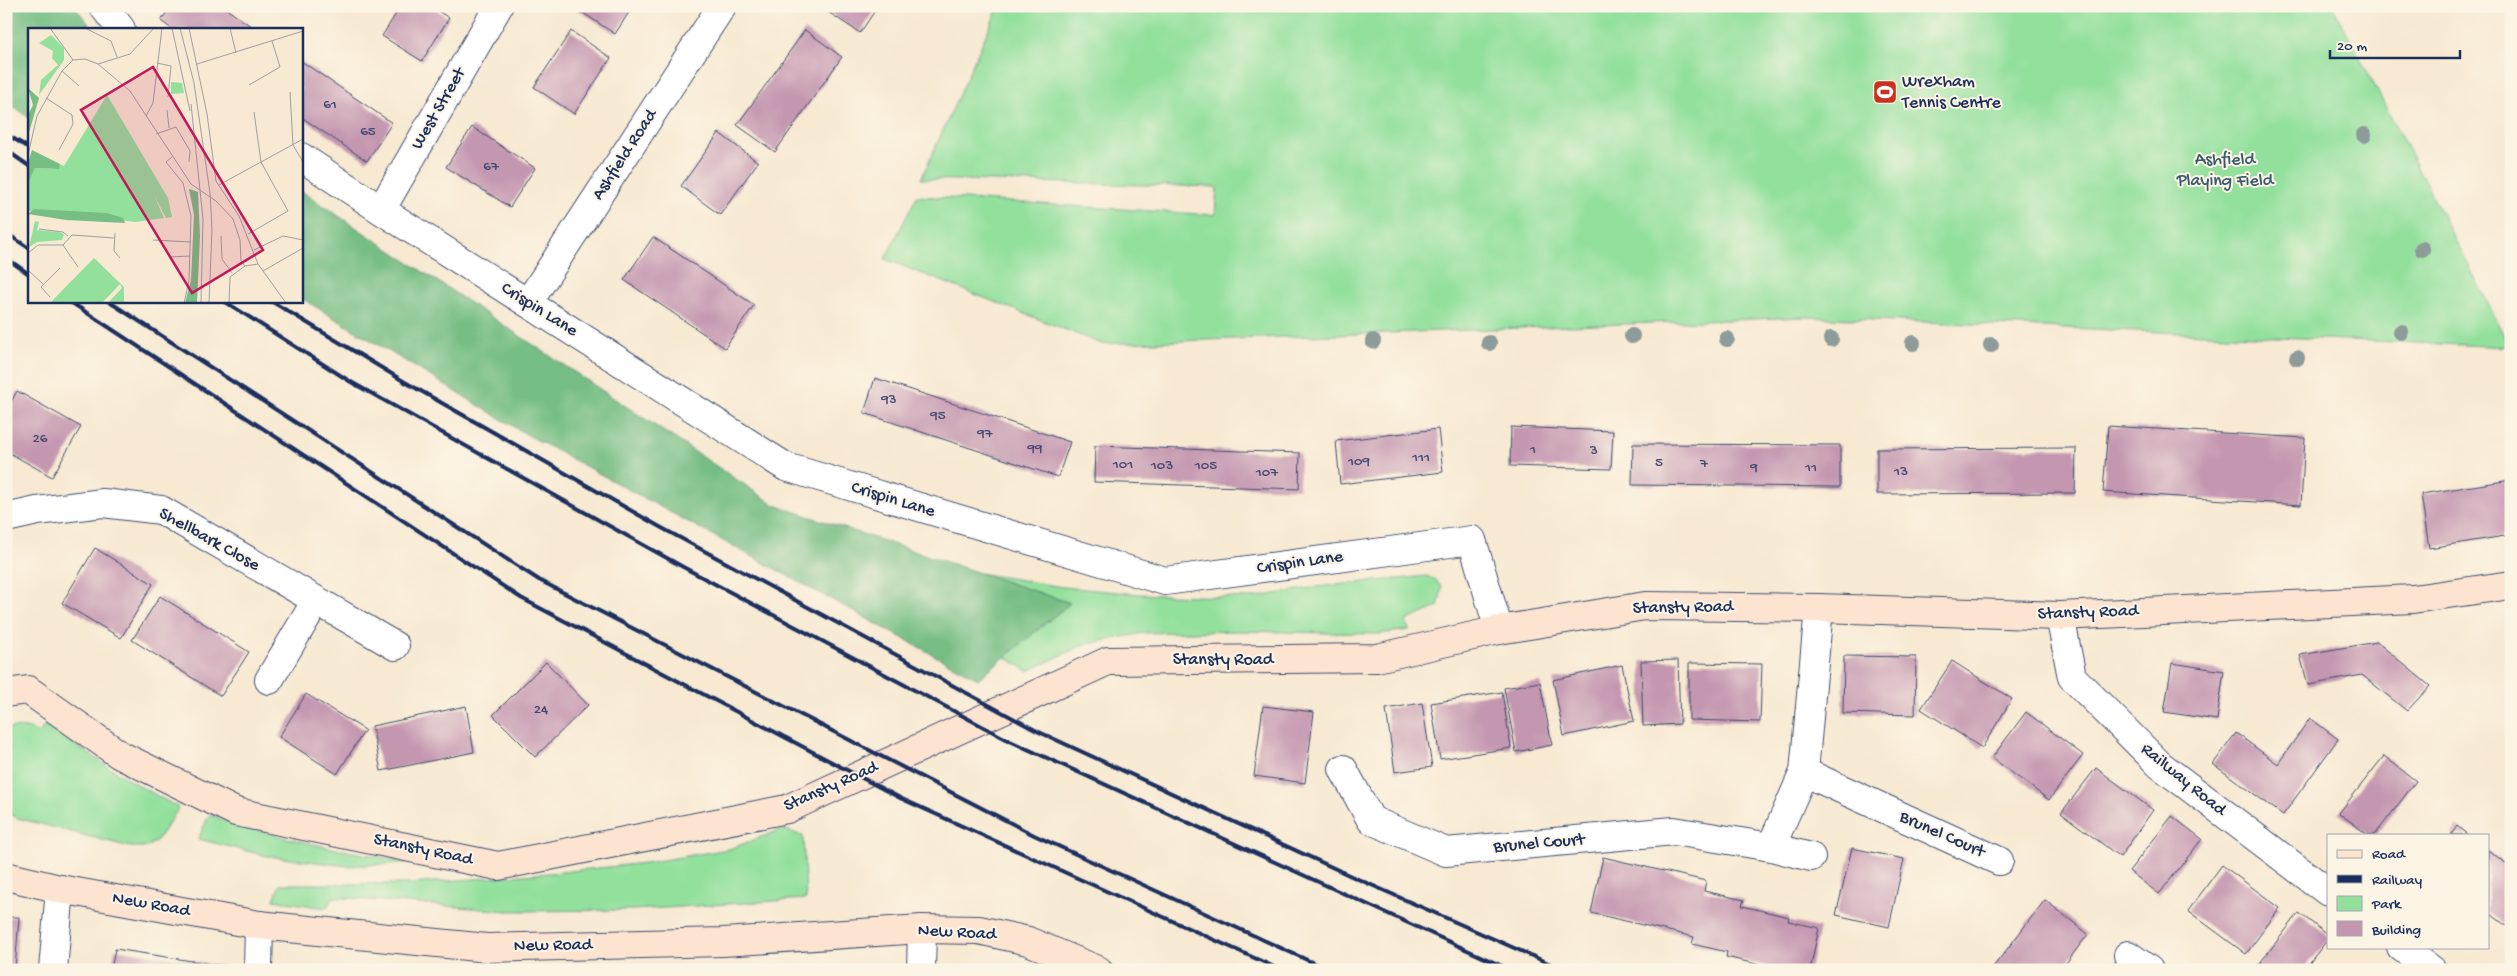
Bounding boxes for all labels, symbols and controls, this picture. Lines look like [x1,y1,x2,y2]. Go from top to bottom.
inset map [28,28,302,302]
scale bar [2330,28,2460,60]
text: 20 m [2337,38,2367,56]
street label: West Street [407,63,472,154]
place label: Wrexham Tennis Centre [1901,72,2001,114]
sports icon: Wrexham Tennis Centre [1872,79,1898,105]
house number: 61 [323,96,337,114]
street label: Ashfield Road [588,105,663,204]
house number: 65 [360,123,376,141]
park label: Ashfield Playing Field [2176,150,2275,192]
house number: 67 [483,158,500,176]
street label: Crispin Lane [497,278,582,342]
house number: 93 [880,391,897,409]
house number: 95 [929,407,946,425]
house number: 97 [976,425,994,443]
house number: 26 [33,430,48,448]
house number: 99 [1026,440,1043,458]
house number: 1 [1529,441,1536,459]
house number: 3 [1589,442,1598,460]
house number: 111 [1411,449,1430,467]
house number: 109 [1347,453,1371,471]
house number: 5 [1655,454,1663,472]
house number: 7 [1699,455,1709,473]
house number: 101 [1112,456,1133,474]
house number: 103 [1150,457,1173,475]
house number: 105 [1194,457,1217,475]
house number: 9 [1749,459,1758,477]
house number: 11 [1804,459,1817,477]
house number: 13 [1893,463,1908,481]
house number: 107 [1255,464,1279,482]
street label: Crispin Lane [848,477,938,523]
street label: Shellbark Close [155,504,264,577]
street label: Crispin Lane [1256,546,1345,579]
street label: Stansty Road [1632,597,1735,619]
street label: Stansty Road [2037,601,2140,625]
street label: Stansty Road [1173,650,1275,671]
house number: 24 [534,701,548,719]
street label: Railway Road [2136,739,2231,822]
street label: Stansty Road [781,756,883,817]
street label: Brunel Court [1895,806,1990,864]
street label: Stansty Road [372,829,476,871]
street label: Brunel Court [1492,829,1587,859]
legend [2327,834,2490,948]
text: Road [2372,846,2406,864]
text: Railway [2372,872,2423,890]
street label: New Road [110,888,193,922]
text: Park [2371,896,2402,914]
street label: New Road [917,920,998,946]
text: Building [2371,922,2421,940]
street label: New Road [514,935,594,957]

